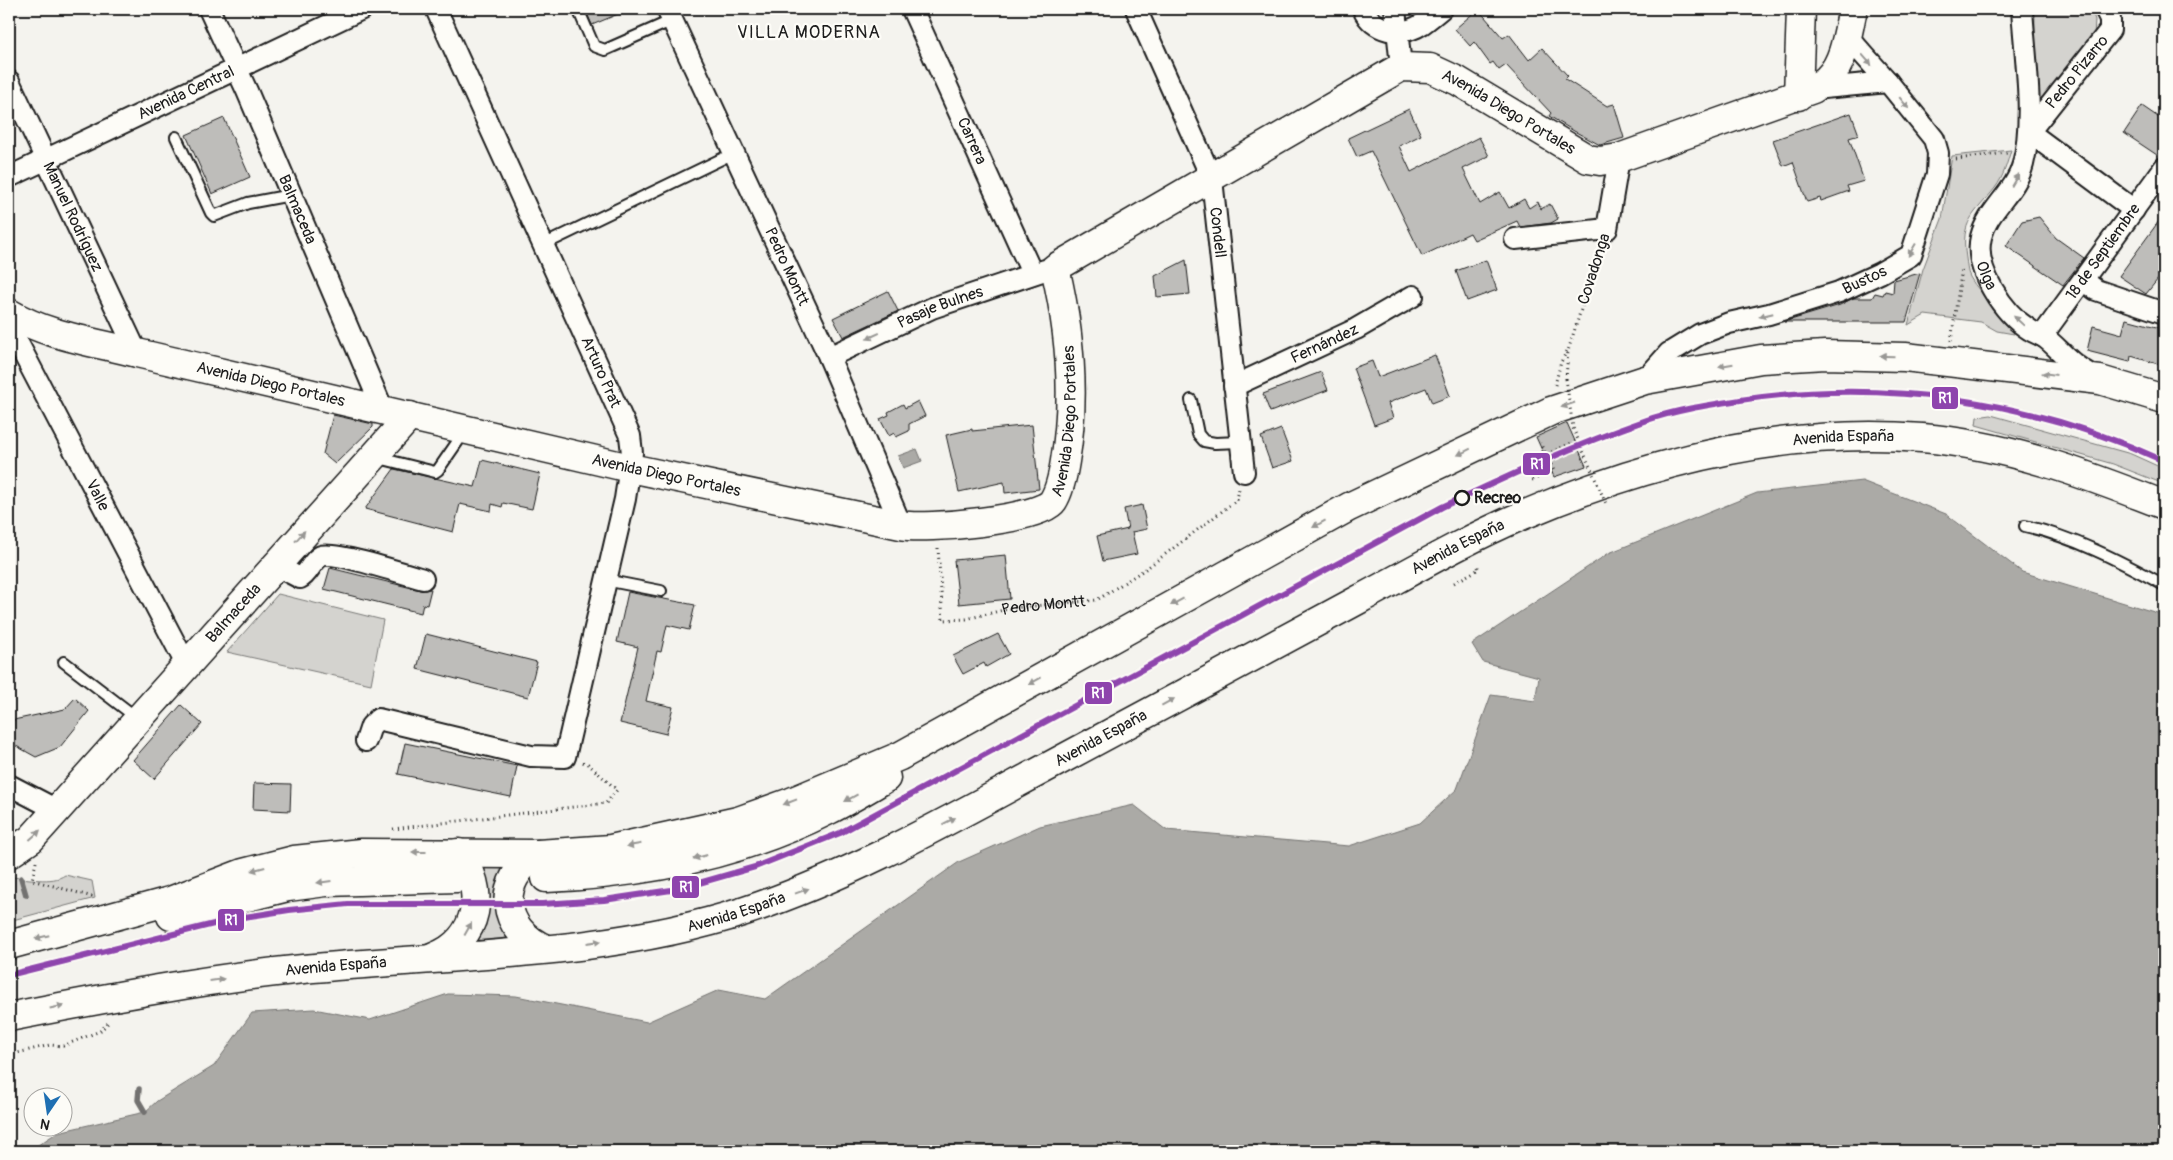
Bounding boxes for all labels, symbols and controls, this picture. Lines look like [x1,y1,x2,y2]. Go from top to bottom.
district label: VILLA MODERNA [737,21,881,44]
street label: Pedro Pizarro [2041,31,2113,113]
one-way arrow [1861,53,1872,66]
street label: Avenida Central [134,61,238,124]
street label: Avenida Diego Portales [1439,65,1579,159]
one-way arrow [1899,96,1910,109]
street label: Carrera [953,114,991,168]
street label: Manuel Rodríguez [38,159,107,275]
street label: Balmaceda [274,172,321,247]
one-way arrow [2010,174,2019,187]
street label: 18 de Septiembre [2061,200,2145,304]
street label: Condell [1205,206,1231,259]
street label: Pedro Montt [760,224,814,309]
street label: Covadonga [1573,231,1615,307]
one-way arrow [1907,243,1916,256]
street label: Olga [1972,259,2001,294]
street label: Bustos [1839,261,1890,299]
street label: Pasaje Bulnes [894,282,986,333]
one-way arrow [1758,311,1773,319]
one-way arrow [2014,315,2026,327]
street label: Fernández [1287,319,1362,368]
one-way arrow [866,332,880,340]
street label: Arturo Prat [576,333,626,411]
street label: Avenida Diego Portales [1047,345,1081,500]
one-way arrow [1879,352,1895,360]
street label: Avenida Diego Portales [195,357,347,411]
one-way arrow [1717,362,1733,370]
one-way arrow [2040,370,2056,378]
line badge: R1 [1931,386,1959,410]
text: R1 [1938,390,1952,407]
one-way arrow [1561,402,1576,409]
street label: Avenida España [1791,426,1895,450]
one-way arrow [1457,447,1472,456]
street label: Avenida Diego Portales [590,449,743,501]
line badge: R1 [1522,452,1551,476]
text: R1 [1530,456,1544,473]
street label: Valle [81,476,114,514]
place label: Recreo [1474,488,1522,508]
marker: Recreo [1454,490,1470,506]
street label: Avenida España [1408,515,1508,579]
one-way arrow [1312,520,1326,528]
one-way arrow [294,531,306,543]
street label: Balmaceda [202,579,265,647]
street label: Pedro Montt [1000,591,1087,620]
one-way arrow [1170,598,1183,607]
one-way arrow [1028,677,1041,686]
line badge: R1 [1084,681,1113,705]
text: R1 [1091,685,1105,702]
one-way arrow [1161,698,1176,706]
street label: Avenida España [1051,705,1151,771]
one-way arrow [845,793,858,802]
one-way arrow [783,799,798,806]
one-way arrow [941,817,956,825]
one-way arrow [29,829,41,841]
one-way arrow [626,841,642,849]
one-way arrow [411,848,427,856]
one-way arrow [693,853,708,861]
one-way arrow [250,866,265,874]
line badge: R1 [671,875,700,899]
one-way arrow [316,878,332,886]
text: R1 [679,879,693,896]
street label: Avenida España [685,887,788,937]
one-way arrow [795,887,810,895]
line badge: R1 [217,908,245,932]
text: R1 [224,912,238,929]
one-way arrow [463,922,472,935]
one-way arrow [34,933,49,941]
one-way arrow [586,938,602,946]
street label: Avenida España [284,952,387,981]
one-way arrow [209,976,225,984]
one-way arrow [49,1003,65,1011]
north arrow [22,1088,72,1138]
text: N [39,1115,52,1134]

